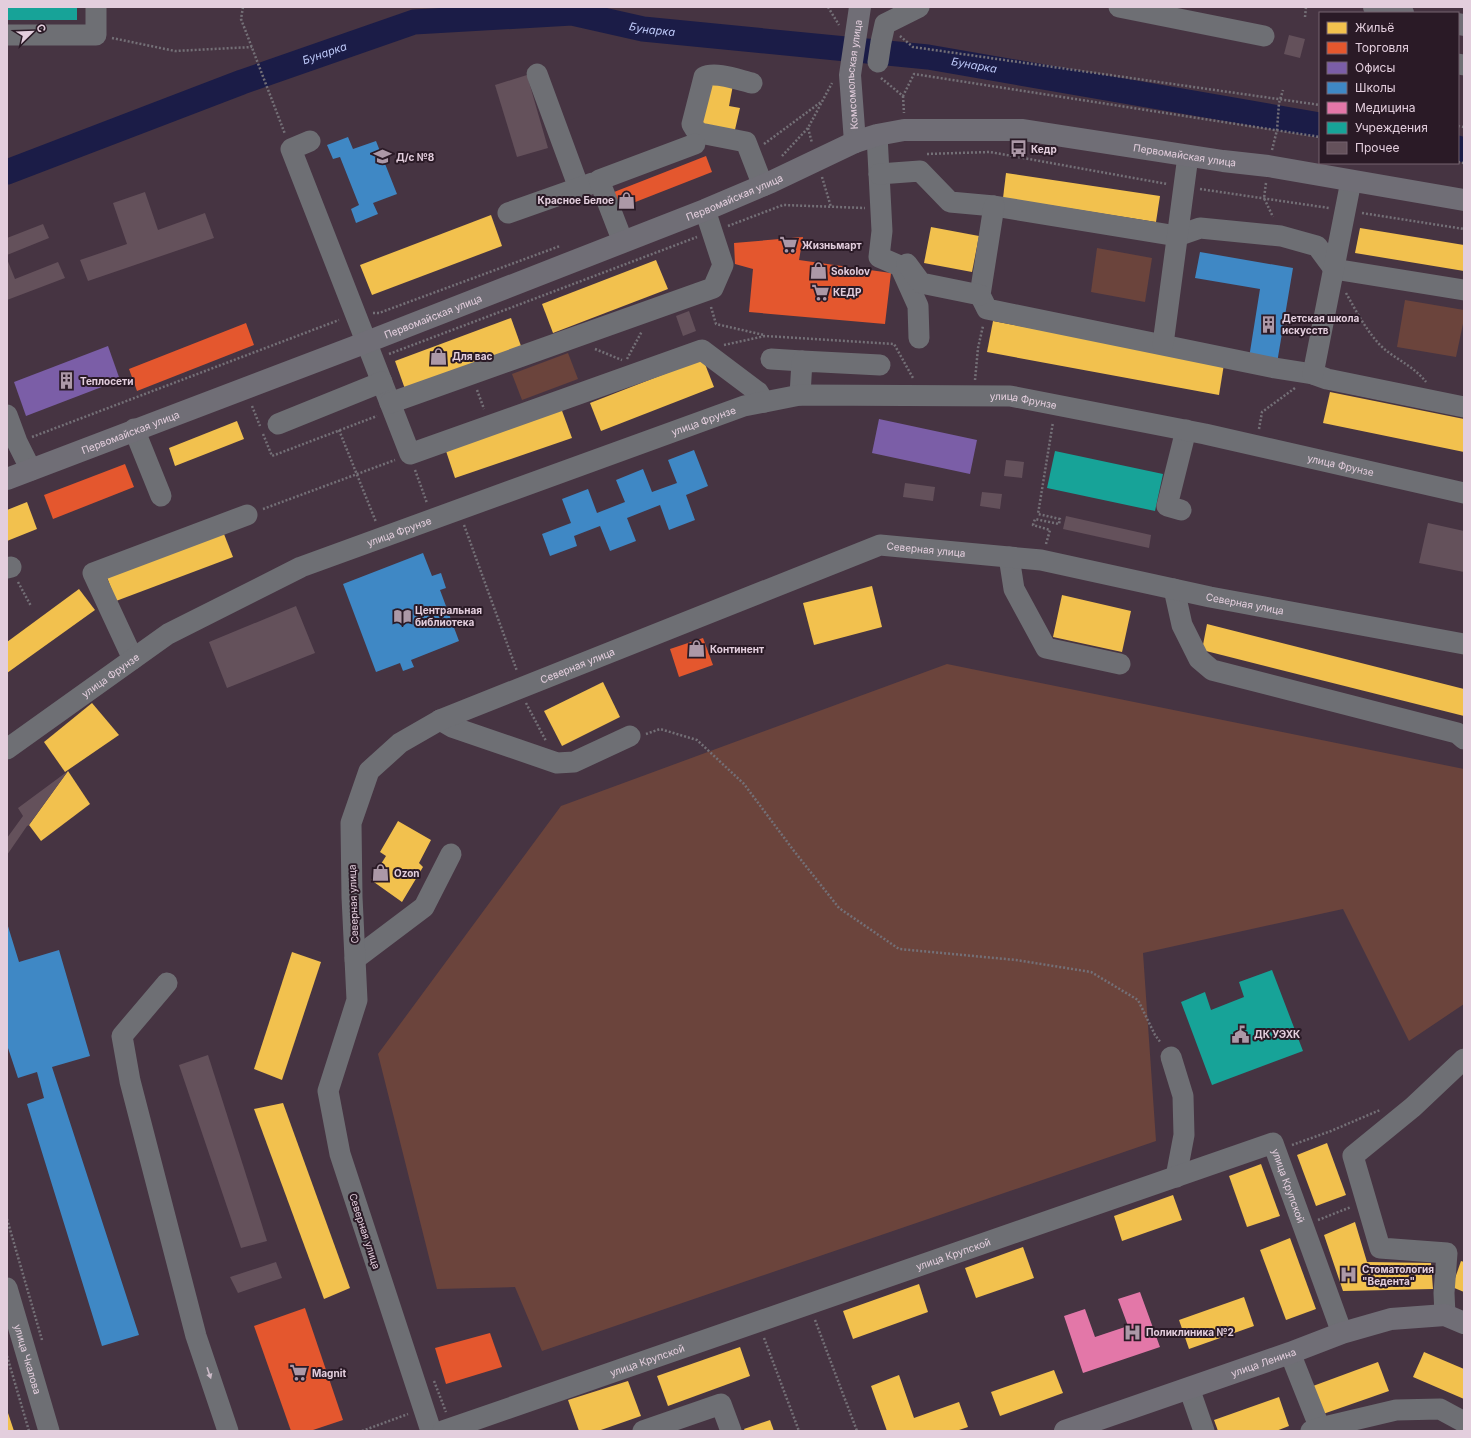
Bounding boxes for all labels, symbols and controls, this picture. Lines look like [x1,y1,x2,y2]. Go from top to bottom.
north arrow [12,12,52,52]
legend [1319,12,1459,164]
water label: Бунарка [628,19,676,39]
street label: Комсомольская улица [844,19,864,130]
text: Жильё [1355,20,1394,35]
text: С [33,22,49,35]
water label: Бунарка [300,39,349,67]
text: Торговля [1355,40,1409,55]
water label: Бунарка [950,54,998,76]
text: Офисы [1355,60,1395,75]
text: Школы [1355,80,1396,95]
text: Медицина [1355,100,1416,115]
text: Учреждения [1355,120,1428,135]
bus stop icon: Кедр [1008,139,1028,159]
text: Прочее [1355,140,1400,155]
street label: Первомайская улица [1132,141,1237,168]
place label: Кедр [1031,143,1057,155]
school or university icon: Д/с №8 [373,147,393,167]
place label: Д/с №8 [396,151,435,163]
street label: Первомайская улица [684,171,785,223]
shop icon: Красное Белое [617,190,637,210]
place label: Красное Белое [537,194,614,206]
supermarket icon: Жизньмарт [779,235,799,255]
place label: Жизньмарт [802,239,862,251]
shop icon: Sokolov [808,261,828,281]
place label: Sokolov [831,265,870,277]
supermarket icon: КЕДР [810,282,830,302]
place label: КЕДР [833,286,862,298]
street label: Первомайская улица [382,292,484,341]
place label: Детская школа искусств [1282,312,1360,337]
building icon: Детская школа искусств [1259,314,1279,334]
shop icon: Для вас [429,346,449,366]
place label: Для вас [452,350,492,362]
building icon: Теплосети [57,371,77,391]
place label: Теплосети [80,375,133,387]
street label: улица Фрунзе [990,390,1058,411]
street label: улица Фрунзе [670,403,738,438]
street label: Первомайская улица [80,408,181,456]
street label: улица Фрунзе [1306,452,1375,478]
street label: улица Фрунзе [365,514,433,549]
street label: Северная улица [886,540,966,559]
street label: Северная улица [1205,590,1285,617]
place label: Центральная библиотека [415,604,482,628]
library icon: Центральная библиотека [392,606,412,626]
shop icon: Континент [687,639,707,659]
place label: Континент [710,643,764,655]
street label: Северная улица [538,645,616,686]
street label: улица Фрунзе [79,650,142,700]
shop icon: Ozon [371,863,391,883]
street label: Северная улица [346,864,360,944]
place label: Ozon [394,867,420,879]
public building icon: ДК УЭХК [1231,1024,1251,1044]
place label: ДК УЭХК [1254,1028,1300,1040]
street label: улица Крупской [1270,1147,1308,1225]
street label: Северная улица [347,1192,383,1270]
street label: улица Крупской [914,1235,992,1272]
place label: Стоматология "Ведента" [1362,1263,1434,1287]
hospital icon: Стоматология "Ведента" [1339,1265,1359,1285]
hospital icon: Поликлиника №2 [1123,1322,1143,1342]
street label: улица Чкалова [12,1323,44,1395]
place label: Поликлиника №2 [1146,1326,1234,1338]
street label: улица Крупской [608,1342,686,1379]
street label: улица Ленина [1229,1345,1298,1379]
supermarket icon: Magnit [289,1363,309,1383]
one-way arrow [206,1367,212,1379]
place label: Magnit [312,1367,346,1380]

